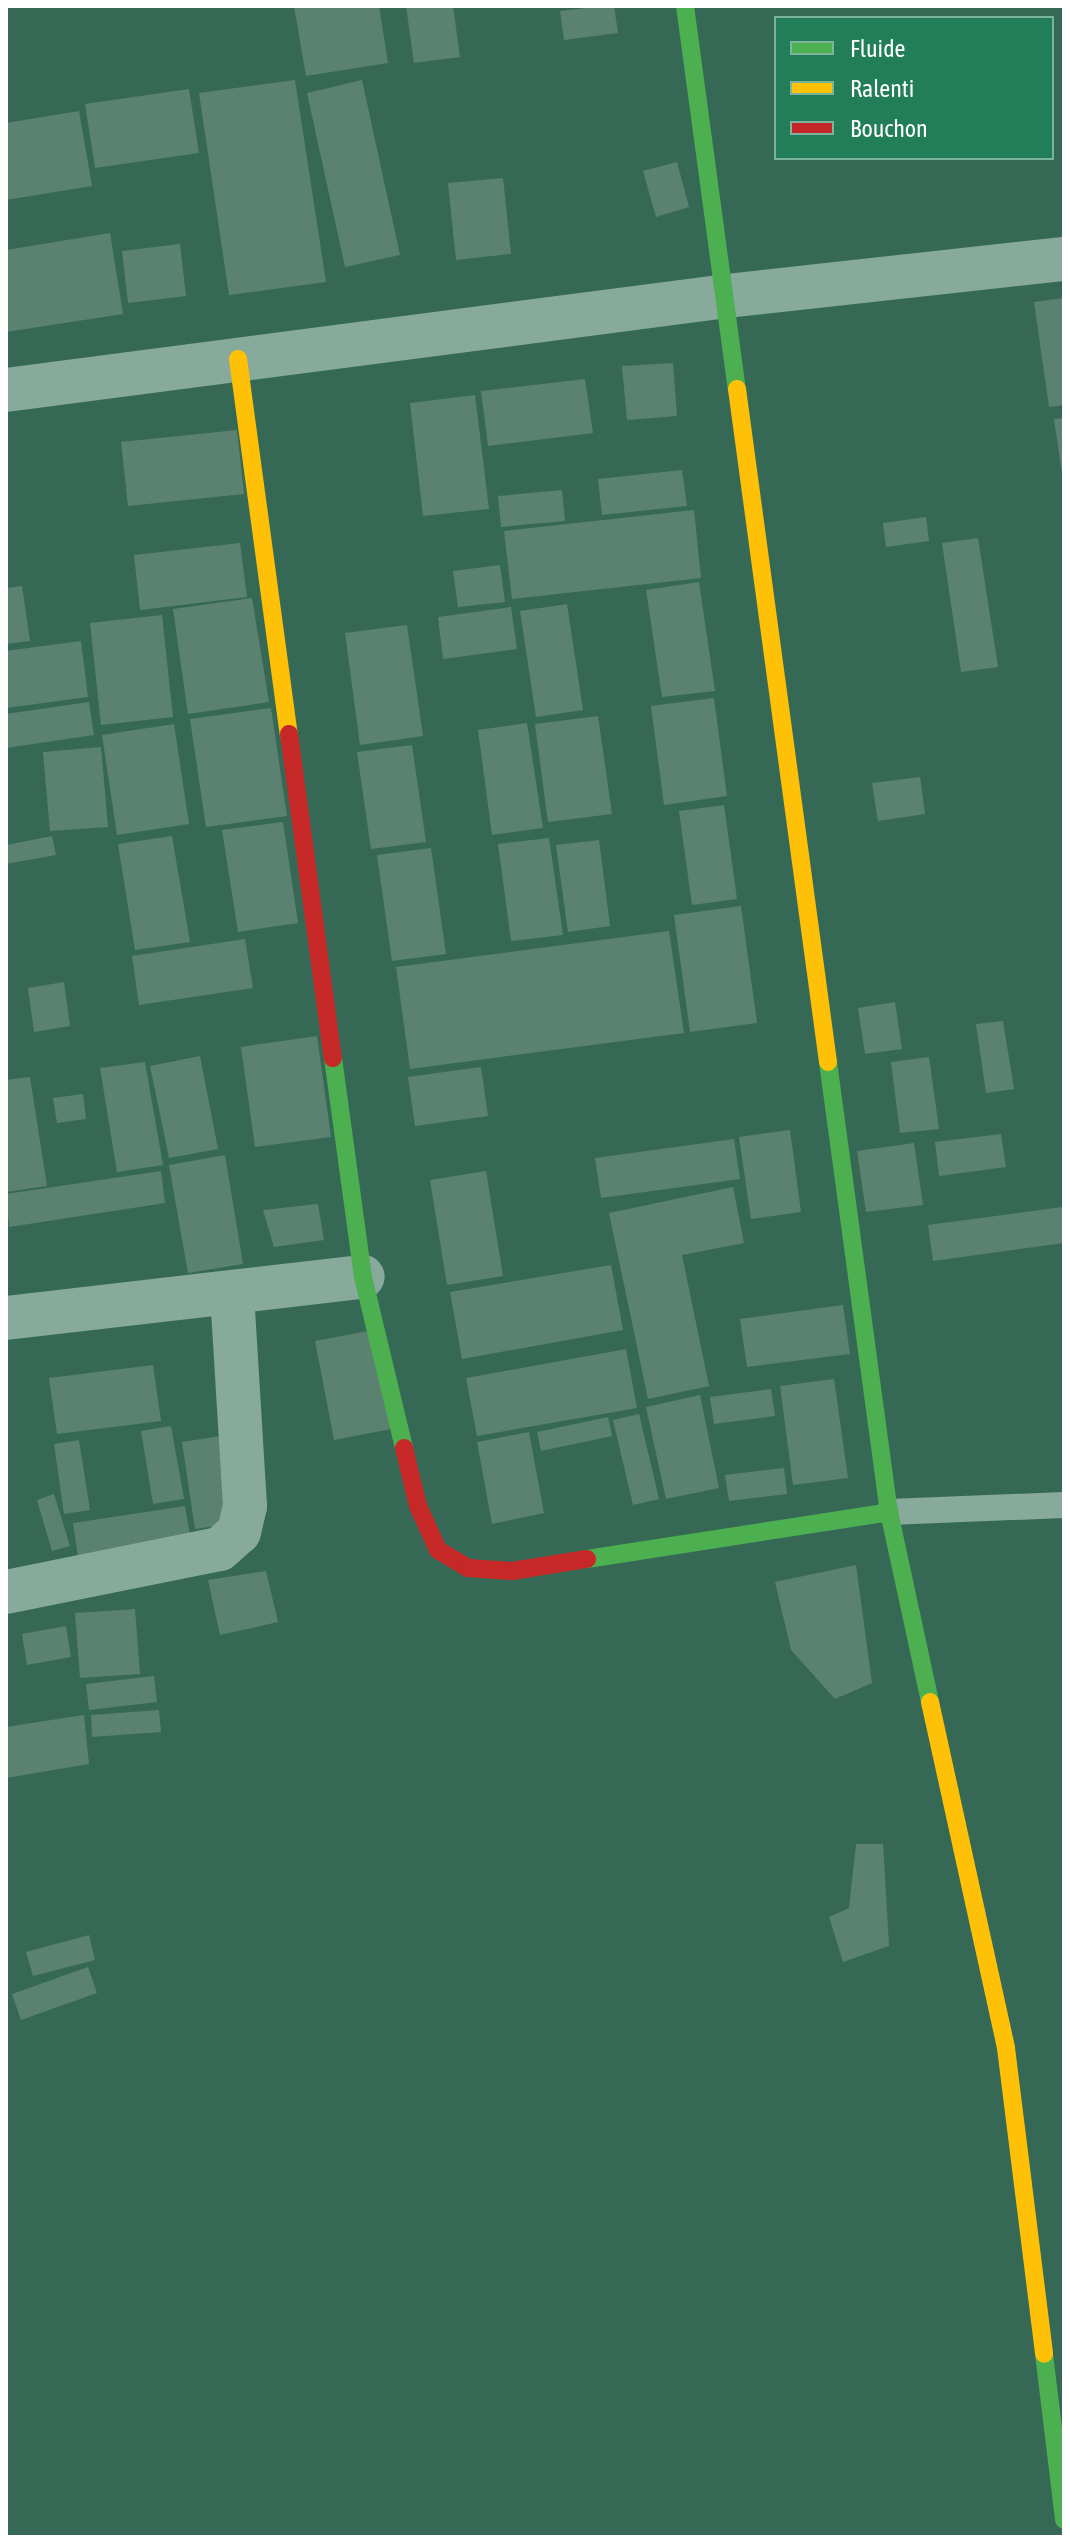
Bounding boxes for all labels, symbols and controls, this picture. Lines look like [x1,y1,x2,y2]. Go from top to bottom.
legend [774,16,1054,160]
text: Fluide [850,35,905,62]
text: Ralenti [850,75,914,102]
text: Bouchon [850,115,928,142]

